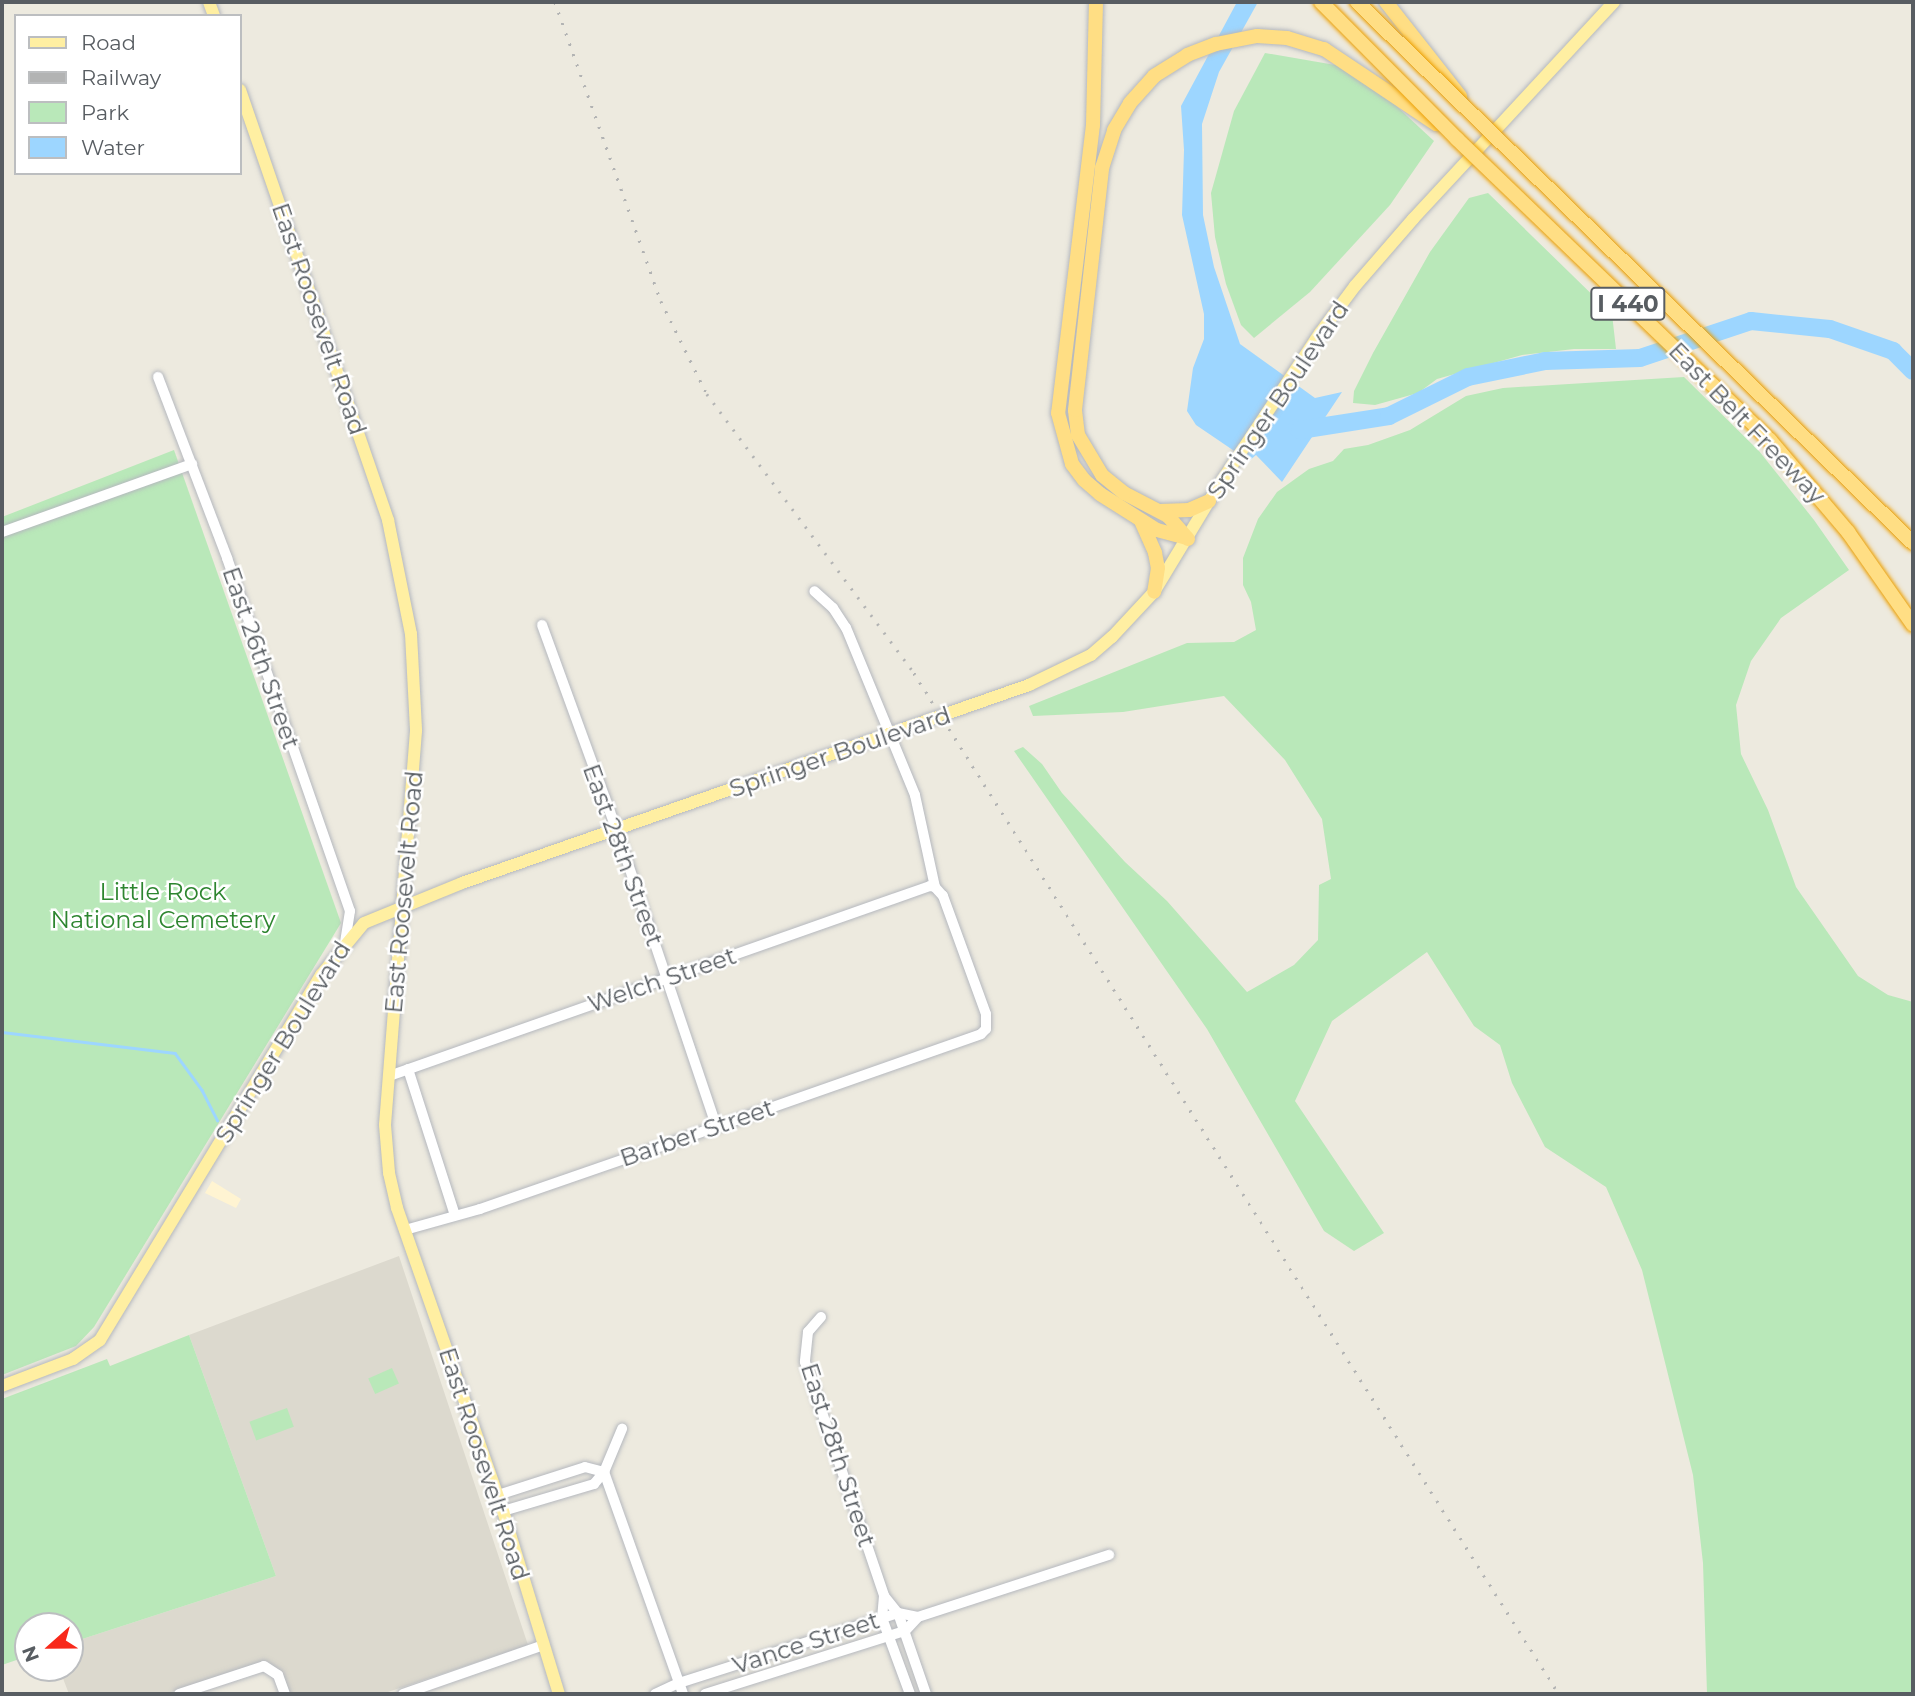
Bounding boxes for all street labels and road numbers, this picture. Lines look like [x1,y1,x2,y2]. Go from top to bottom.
street label: East Roosevelt Road [266,199,372,439]
road number: I 440 [1590,284,1666,324]
street label: Springer Boulevard [1201,296,1355,504]
street label: East Belt Freeway [1663,336,1831,510]
street label: East 26th Street [216,563,306,753]
street label: Springer Boulevard [726,701,954,803]
street label: East 28th Street [577,760,669,950]
street label: East Roosevelt Road [379,770,429,1014]
street label: Springer Boulevard [209,936,357,1148]
street label: Welch Street [584,941,740,1019]
street label: Barber Street [616,1093,778,1173]
street label: East Roosevelt Road [433,1344,535,1584]
street label: East 28th Street [795,1359,881,1551]
street label: Vance Street [729,1606,883,1680]

